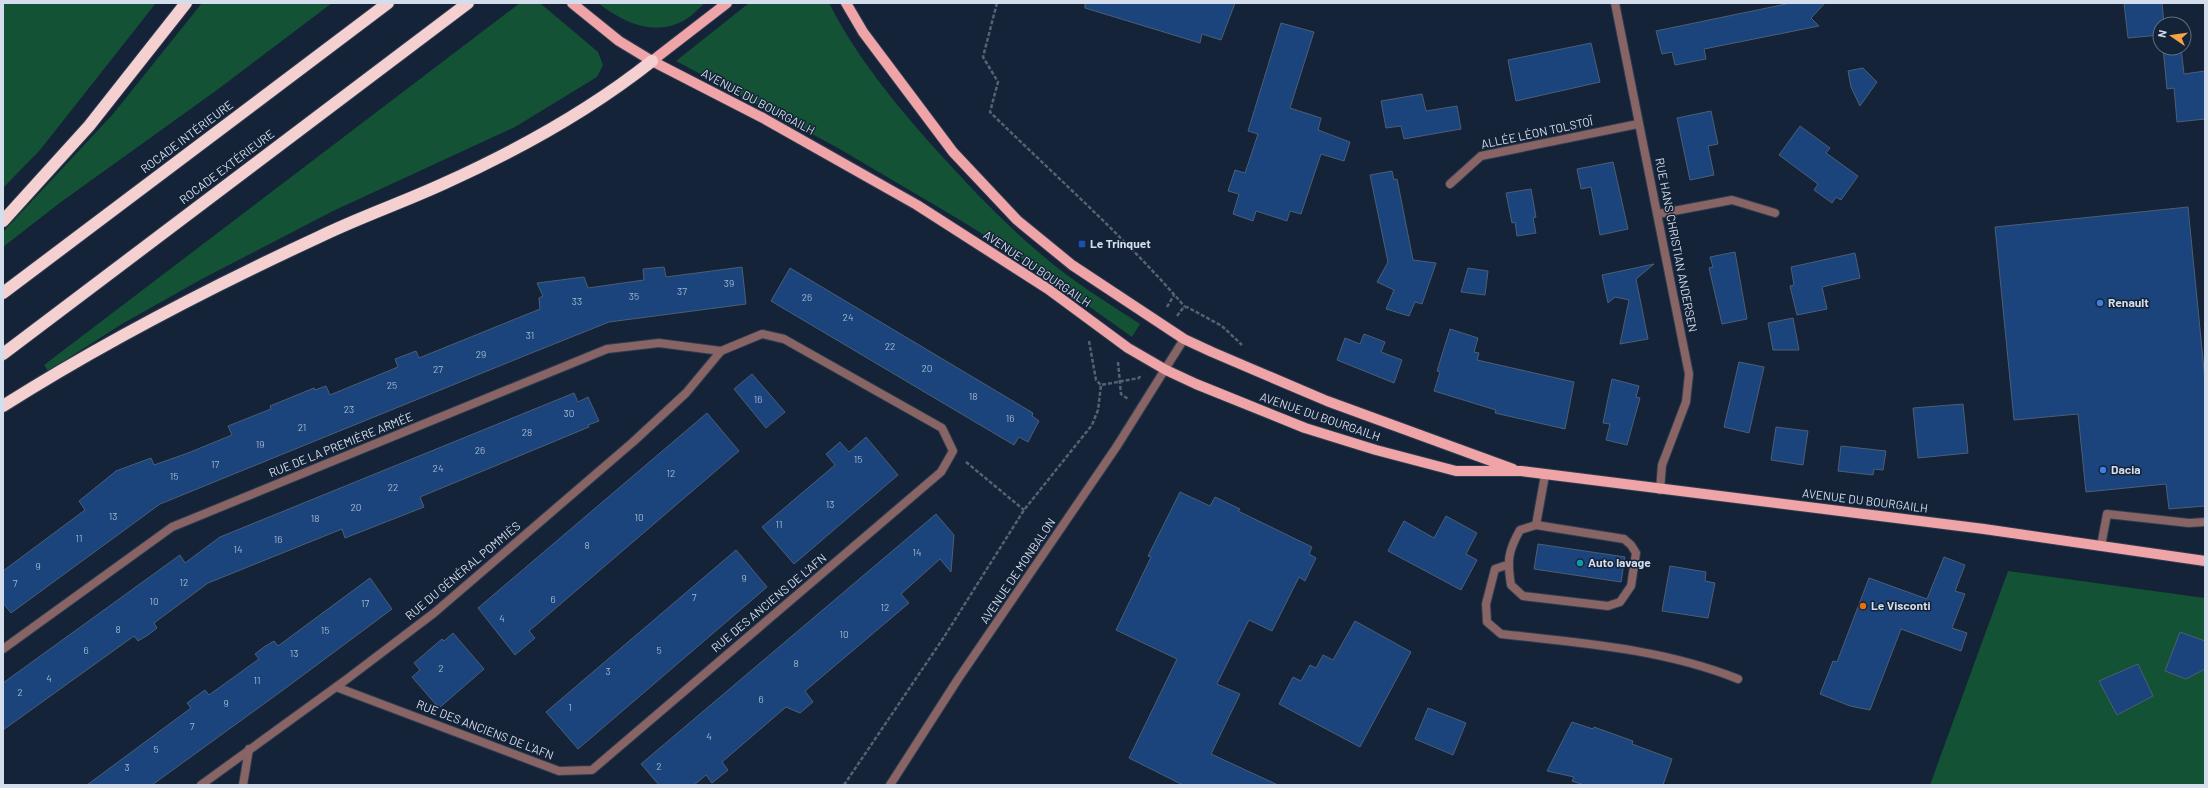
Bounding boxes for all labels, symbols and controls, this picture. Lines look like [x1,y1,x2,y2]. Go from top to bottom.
north arrow [2152,16,2192,56]
text: N [2155,29,2169,39]
street label: AVENUE DU BOURGAILH [699,65,818,137]
street label: ROCADE INTÉRIEURE [138,97,235,175]
street label: ALLÉE LÉON TOLSTOÏ [1480,113,1595,151]
street label: ROCADE EXTÉRIEURE [176,126,277,206]
street label: RUE HANS CHRISTIAN ANDERSEN [1653,156,1701,333]
street label: AVENUE DU BOURGAILH [981,227,1094,309]
place label: Le Trinquet [1090,236,1151,250]
marker: Le Trinquet [1077,239,1087,249]
house number: 39 [724,277,734,289]
house number: 37 [677,285,687,297]
house number: 35 [629,290,639,302]
house number: 26 [802,291,812,303]
house number: 33 [572,295,582,307]
place label: Renault [2108,295,2149,309]
marker: Renault [2095,298,2105,308]
house number: 24 [843,311,853,323]
house number: 31 [526,329,534,341]
house number: 22 [885,340,895,352]
house number: 29 [476,348,486,360]
house number: 20 [921,362,933,374]
house number: 27 [433,363,443,375]
house number: 25 [387,379,397,391]
street label: AVENUE DU BOURGAILH [1258,389,1382,443]
house number: 18 [969,390,977,402]
house number: 16 [754,393,762,405]
house number: 23 [344,403,354,415]
house number: 30 [564,407,574,419]
street label: RUE DE LA PREMIÈRE ARMÉE [266,409,415,479]
house number: 16 [1006,412,1014,424]
house number: 21 [298,421,306,433]
house number: 28 [522,426,532,438]
house number: 19 [256,438,264,450]
house number: 26 [475,444,485,456]
house number: 15 [854,453,862,465]
house number: 17 [211,458,219,470]
house number: 24 [433,462,443,474]
place label: Dacia [2111,462,2141,476]
marker: Dacia [2098,465,2108,475]
house number: 12 [667,467,675,479]
house number: 15 [170,470,178,482]
house number: 22 [388,481,398,493]
street label: AVENUE DU BOURGAILH [1801,485,1929,515]
house number: 13 [826,498,834,510]
house number: 20 [350,501,362,513]
house number: 13 [109,510,117,522]
house number: 10 [634,511,644,523]
house number: 18 [311,512,319,524]
street label: AVENUE DE MONBALON [977,515,1058,626]
street label: RUE DU GÉNÉRAL POMMIÈS [402,518,523,622]
house number: 11 [775,518,783,530]
house number: 11 [75,532,83,544]
house number: 16 [274,533,282,545]
house number: 8 [584,539,590,551]
house number: 14 [233,543,243,555]
house number: 14 [912,546,922,558]
street label: RUE DES ANCIENS DE L'AFN [708,550,829,654]
place label: Auto lavage [1588,555,1651,569]
marker: Auto lavage [1575,558,1585,568]
house number: 9 [35,560,41,572]
house number: 9 [741,572,747,584]
house number: 12 [180,576,188,588]
house number: 7 [13,577,18,589]
house number: 7 [692,591,697,603]
house number: 6 [550,593,556,605]
house number: 10 [149,595,159,607]
house number: 17 [361,597,369,609]
place label: Le Visconti [1871,598,1931,612]
house number: 12 [881,601,889,613]
marker: Le Visconti [1858,601,1868,611]
house number: 4 [499,612,505,624]
house number: 8 [115,623,121,635]
house number: 15 [321,624,329,636]
house number: 10 [839,628,849,640]
house number: 6 [83,644,89,656]
house number: 5 [656,644,662,656]
house number: 13 [290,647,298,659]
house number: 8 [793,657,799,669]
house number: 2 [438,662,444,674]
house number: 3 [605,665,611,677]
house number: 4 [46,672,52,684]
house number: 11 [253,674,261,686]
house number: 2 [17,686,23,698]
house number: 6 [758,693,764,705]
street label: RUE DES ANCIENS DE L'AFN [415,696,556,762]
house number: 9 [223,697,229,709]
house number: 1 [568,701,572,713]
house number: 7 [190,720,195,732]
house number: 4 [706,730,712,742]
house number: 5 [153,743,159,755]
house number: 2 [656,760,662,772]
house number: 3 [124,761,130,773]

